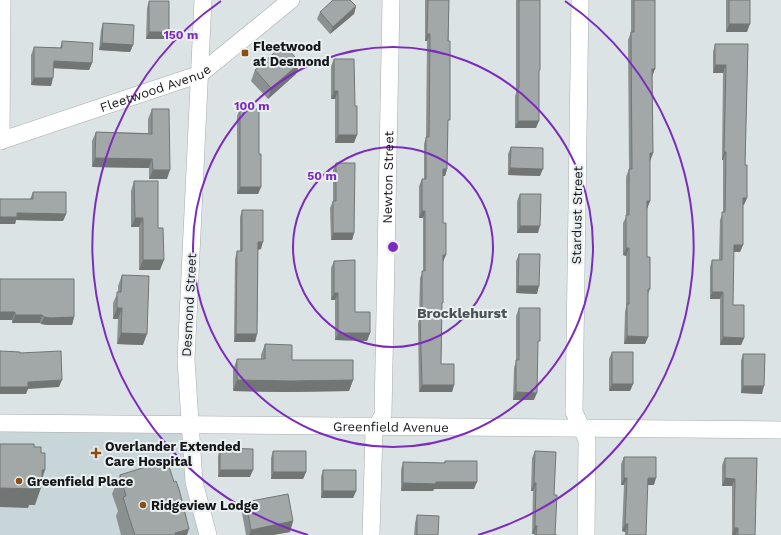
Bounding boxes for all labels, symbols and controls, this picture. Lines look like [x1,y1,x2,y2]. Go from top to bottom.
text: 150 m [164,28,198,42]
place label: Fleetwood at Desmond [253,39,330,69]
marker: Fleetwood at Desmond [240,48,250,58]
street label: Fleetwood Avenue [98,61,214,115]
text: 100 m [234,99,270,113]
street label: Newton Street [379,130,396,224]
street label: Stardust Street [569,165,585,264]
text: 50 m [307,169,337,183]
centre of rings [386,240,400,254]
street label: Desmond Street [179,252,199,357]
district label: Brocklehurst [417,305,507,321]
street label: Greenfield Avenue [333,418,449,435]
place label: Overlander Extended Care Hospital [105,439,241,469]
marker: Overlander Extended Care Hospital [90,447,102,459]
place label: Greenfield Place [27,474,134,489]
marker: Greenfield Place [14,476,24,486]
place label: Ridgeview Lodge [151,498,259,513]
marker: Ridgeview Lodge [138,500,148,510]

